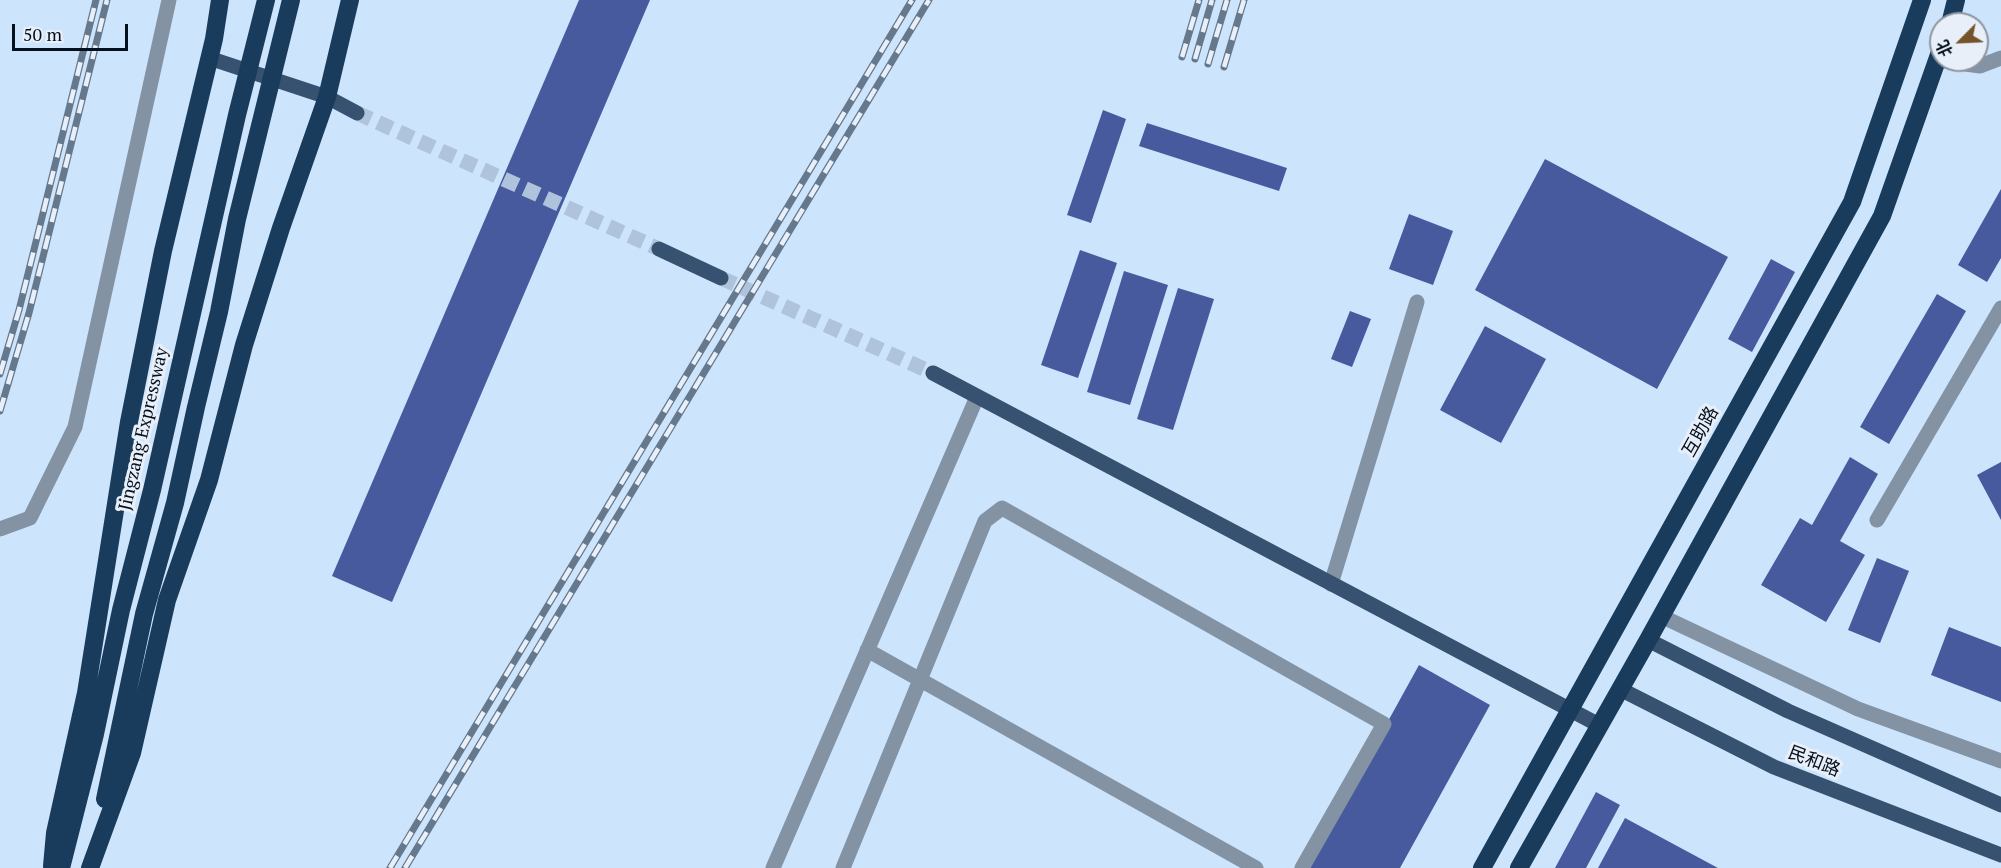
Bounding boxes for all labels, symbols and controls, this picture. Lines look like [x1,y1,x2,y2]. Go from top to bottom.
scale bar [15,12,130,50]
north arrow [1929,12,1989,72]
text: 50 m [23,22,62,46]
text: 北 [1931,37,1958,60]
street label: Jingzang Expressway [115,345,173,513]
street label: 互助路 [1678,403,1724,461]
street label: 民和路 [1785,742,1843,782]

